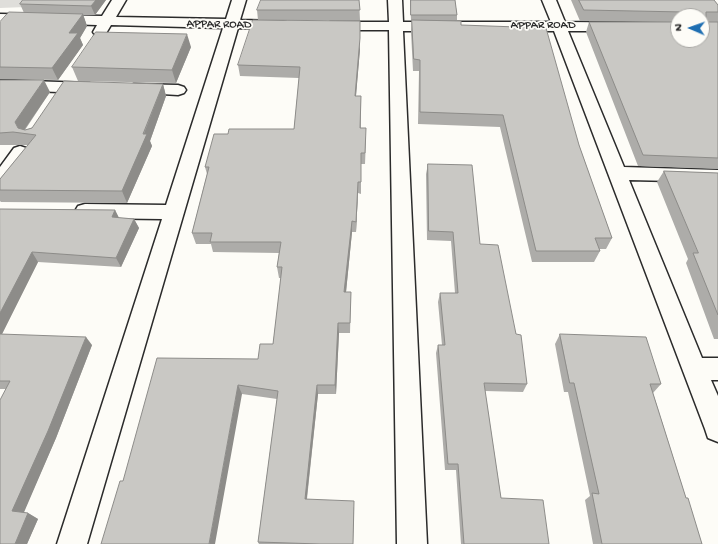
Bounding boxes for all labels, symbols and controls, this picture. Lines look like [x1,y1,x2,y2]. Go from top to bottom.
north arrow [670,8,710,48]
street label: APPAR ROAD [186,17,252,33]
street label: APPAR ROAD [511,19,575,33]
text: N [673,24,685,31]

